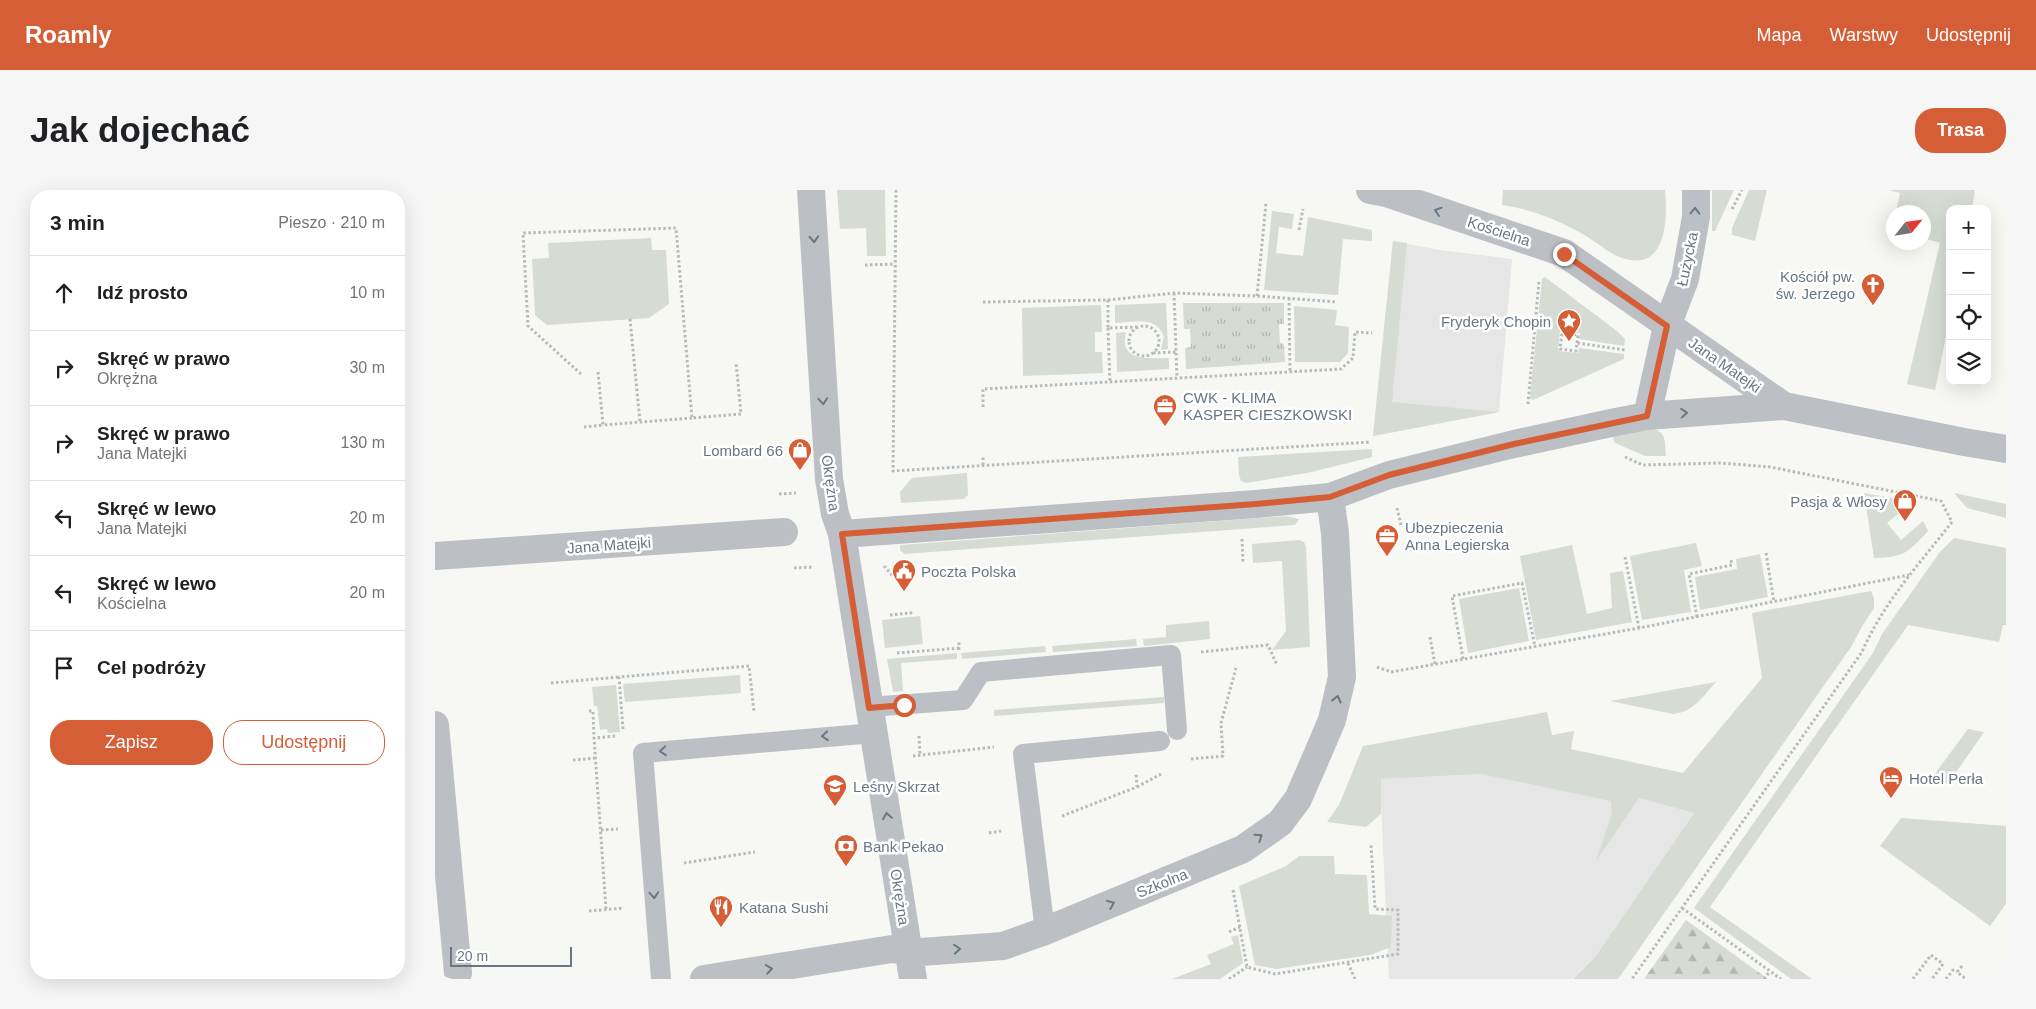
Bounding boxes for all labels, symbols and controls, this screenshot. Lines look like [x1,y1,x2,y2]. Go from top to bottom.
text: Roamly [25,21,112,48]
text: Mapa [1757,25,1802,45]
text: Warstwy [1830,25,1898,45]
text: Udostępnij [1926,25,2011,45]
button: Trasa [1915,108,2006,153]
text: Jak dojechać [30,110,250,149]
north arrow [1886,205,1931,250]
map controls [1946,205,1991,385]
button: + [1946,205,1991,250]
one-way arrow [1435,207,1443,217]
one-way arrow [1690,207,1701,215]
text: 3 min [50,211,105,234]
street label: Kościelna [1465,213,1533,249]
text: Pieszo · 210 m [278,214,385,231]
street label: Łużycka [1673,230,1701,288]
one-way arrow [808,235,819,243]
route end [1553,243,1576,266]
button: − [1946,250,1991,295]
place label: Kościół pw. św. Jerzego [1776,268,1855,302]
church icon: Kościół pw. św. Jerzego [1860,272,1886,306]
icon: ahead [50,279,78,307]
text: Idź prosto [97,282,188,303]
text: 10 m [349,284,385,301]
button: locate [1946,295,1991,340]
place icon: Fryderyk Chopin [1556,308,1582,342]
place label: Fryderyk Chopin [1441,313,1551,330]
street label: Jana Matejki [1686,334,1764,396]
button: layers [1946,340,1991,385]
text: Skręć w prawo [97,348,230,369]
icon: right [50,354,78,382]
text: 30 m [349,359,385,376]
text: Okrężna [97,370,157,387]
place label: CWK - KLIMA KASPER CIESZKOWSKI [1183,389,1352,423]
office icon: CWK - KLIMA KASPER CIESZKOWSKI [1152,393,1178,427]
one-way arrow [818,397,829,405]
one-way arrow [1680,408,1688,419]
text: Skręć w prawo [97,423,230,444]
icon: right [50,429,78,457]
text: 130 m [341,434,385,451]
shop icon: Lombard 66 [787,437,813,471]
place label: Lombard 66 [703,442,783,459]
text: Jana Matejki [97,445,187,462]
street label: Okrężna [819,454,843,513]
shop icon: Pasja & Włosy [1892,488,1918,522]
place label: Pasja & Włosy [1790,493,1887,510]
text: Skręć w lewo [97,498,216,519]
icon: left [50,504,78,532]
text: 20 m [349,509,385,526]
place label: Ubezpieczenia Anna Legierska [1405,519,1510,553]
text: Jana Matejki [97,520,187,537]
office icon: Ubezpieczenia Anna Legierska [1374,523,1400,557]
street label: Jana Matejki [566,534,652,556]
public building icon: Poczta Polska [891,558,917,592]
place label: Poczta Polska [921,563,1017,580]
text: Skręć w lewo [97,573,216,594]
icon: left [50,579,78,607]
text: 20 m [349,584,385,601]
text: Kościelna [97,595,166,612]
icon: arrive [50,654,78,682]
text: Cel podróży [97,657,206,678]
route start [893,694,916,717]
one-way arrow [1331,695,1342,704]
button: Zapisz [50,720,213,765]
button: Udostępnij [223,720,385,765]
one-way arrow [821,730,829,741]
one-way arrow [659,746,667,757]
hotel icon: Hotel Perła [1878,765,1904,799]
place label: Hotel Perła [1909,770,1984,787]
school or university icon: Leśny Skrzat [822,773,848,807]
place label: Leśny Skrzat [853,778,941,795]
one-way arrow [882,812,893,820]
bank icon: Bank Pekao [833,833,859,867]
one-way arrow [1253,834,1263,843]
place label: Bank Pekao [863,838,944,855]
street label: Szkolna [1134,865,1191,901]
street label: Okrężna [887,868,913,927]
one-way arrow [648,892,659,900]
restaurant icon: Katana Sushi [708,894,734,928]
place label: Katana Sushi [739,899,828,916]
one-way arrow [1106,900,1115,910]
scale bar [450,944,573,967]
one-way arrow [953,944,961,955]
text: 20 m [457,948,488,964]
one-way arrow [765,964,773,974]

